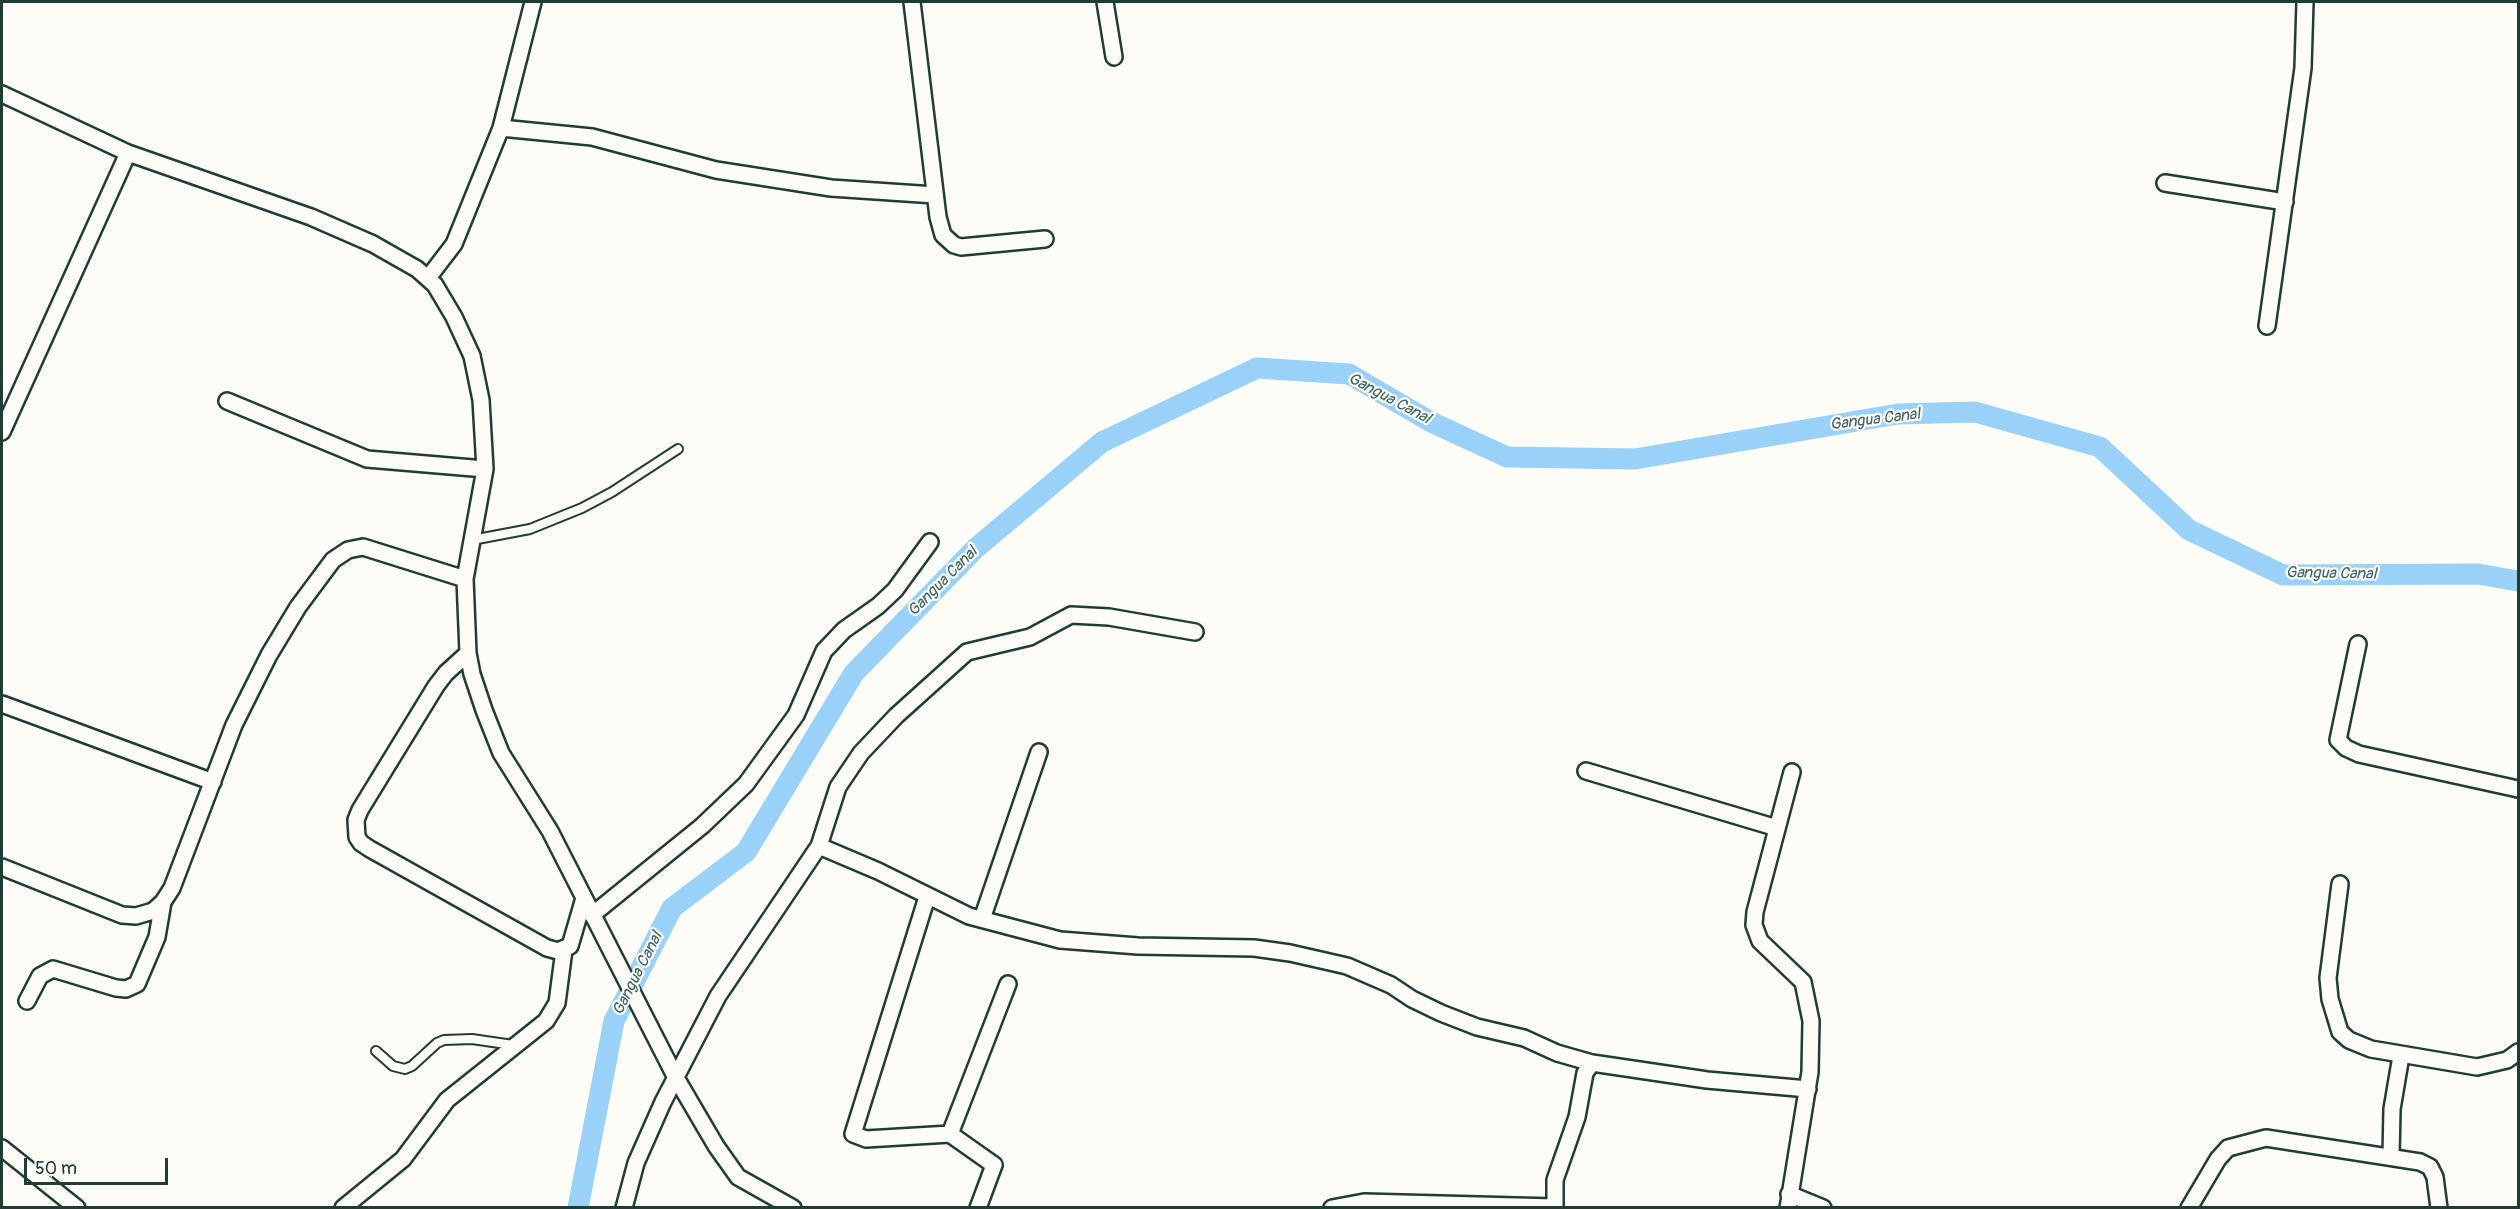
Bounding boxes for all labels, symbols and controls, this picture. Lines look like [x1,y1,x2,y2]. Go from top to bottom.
water label: Gangua Canal [1344,369,1434,429]
water label: Gangua Canal [1829,405,1921,435]
water label: Gangua Canal [904,543,982,621]
water label: Gangua Canal [2285,564,2377,584]
water label: Gangua Canal [609,929,667,1019]
scale bar [27,1146,171,1184]
text: 50 m [35,1157,77,1180]

